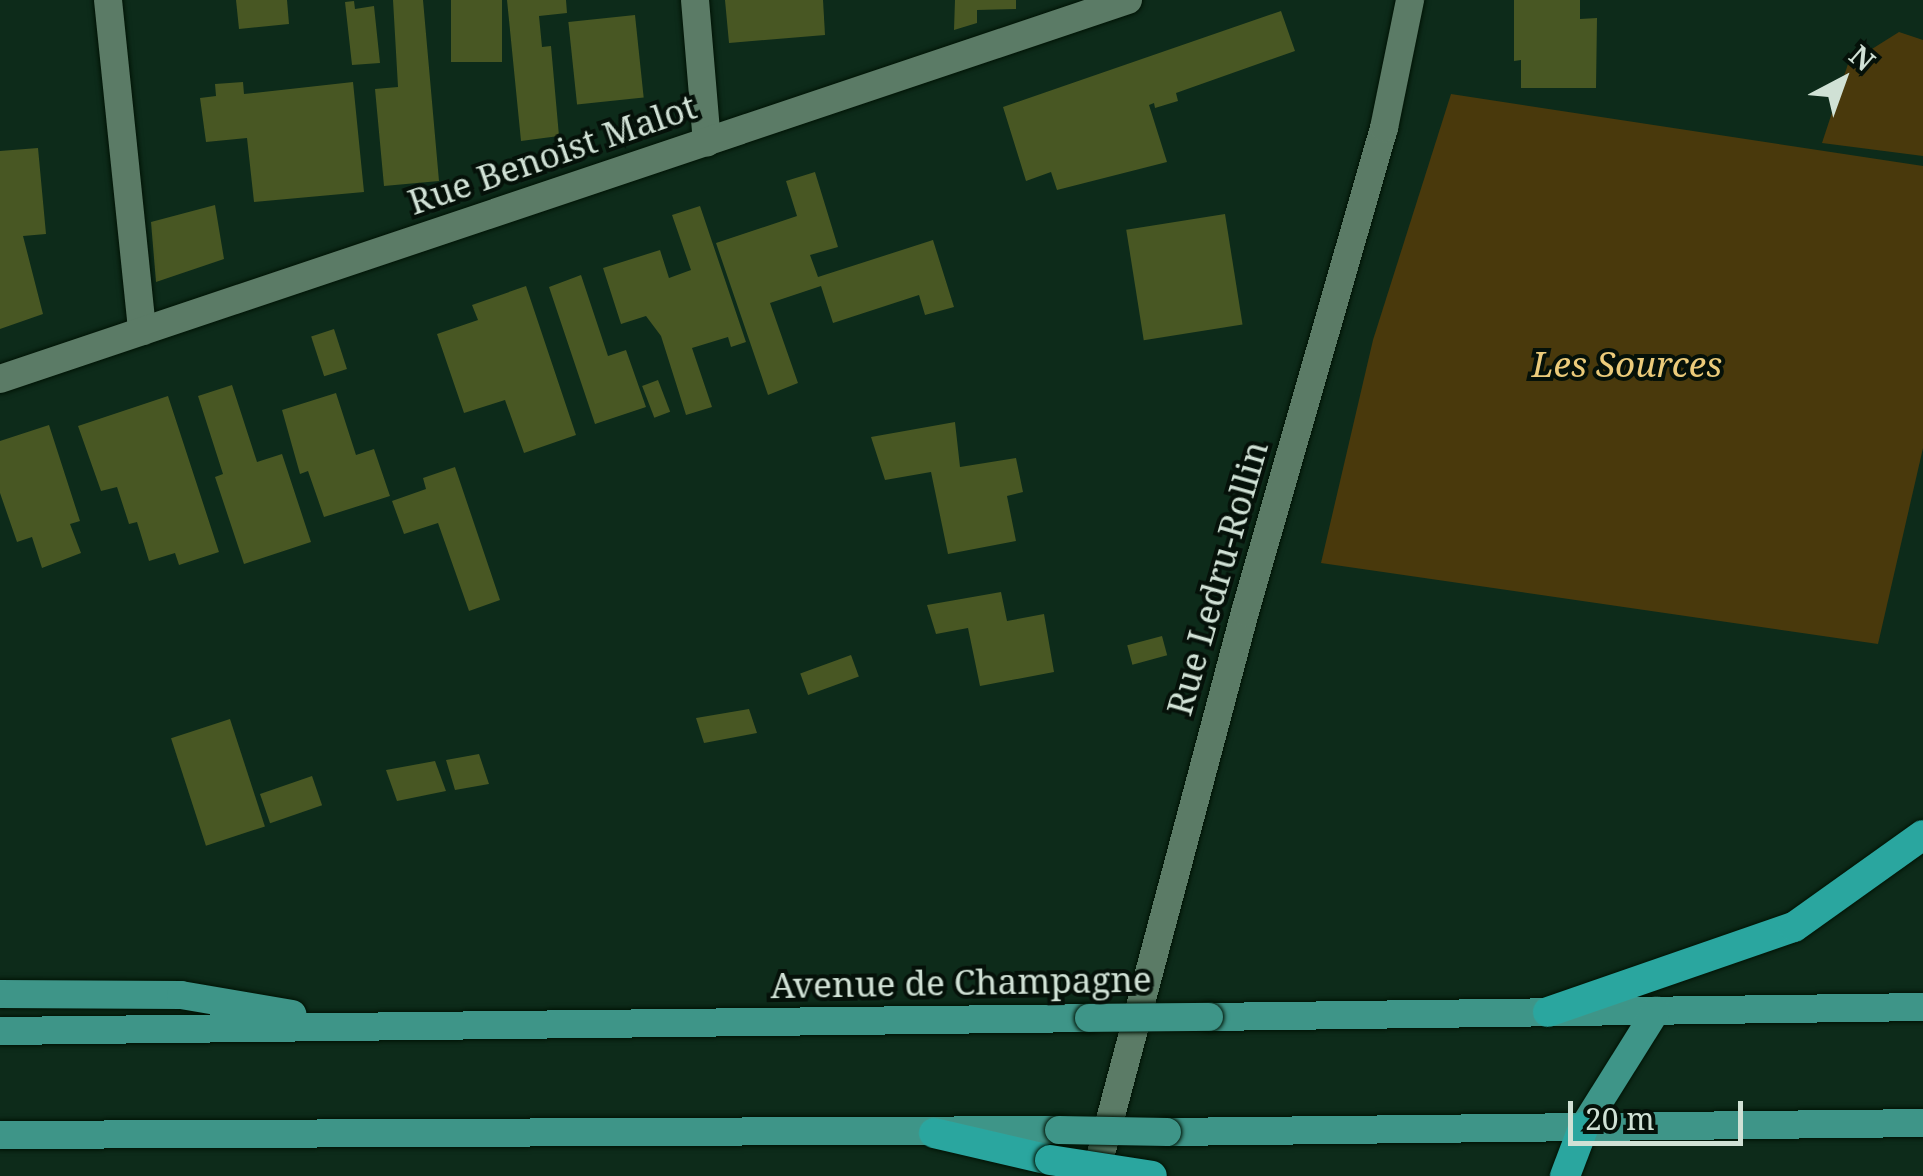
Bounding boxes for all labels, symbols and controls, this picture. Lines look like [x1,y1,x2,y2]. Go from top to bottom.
north arrow [1793,30,1893,130]
text: N [1842,36,1883,79]
street label: Rue Benoist Malot [403,85,701,223]
park label: Les Sources [1532,343,1722,385]
street label: Rue Ledru-Rollin [1158,436,1276,720]
street label: Avenue de Champagne [770,958,1152,1006]
scale bar [1573,1081,1748,1143]
text: 20 m [1585,1098,1655,1139]

